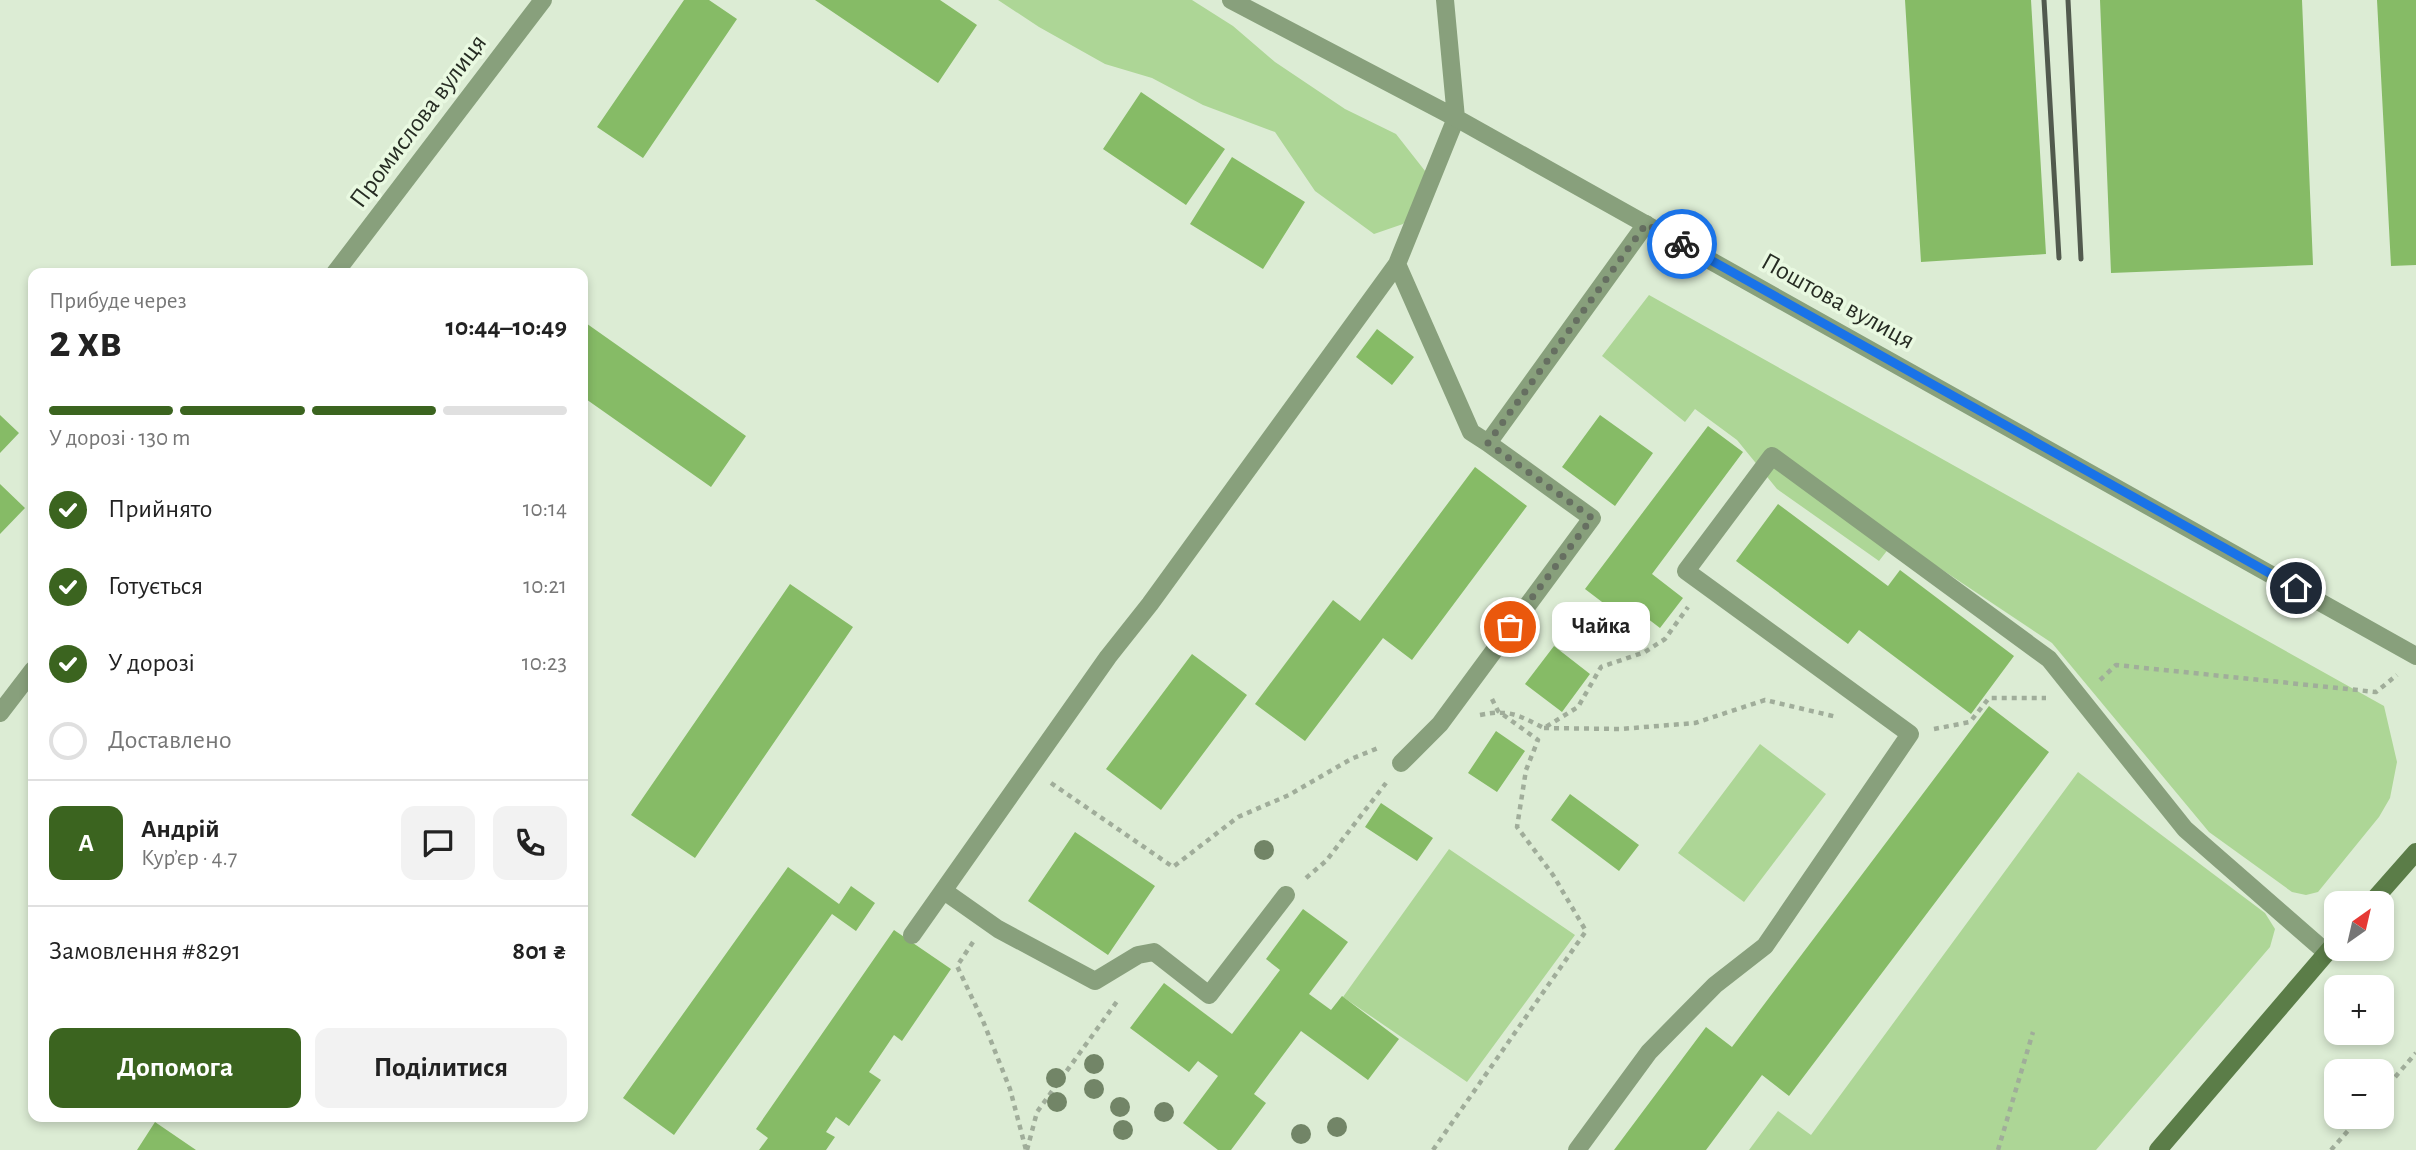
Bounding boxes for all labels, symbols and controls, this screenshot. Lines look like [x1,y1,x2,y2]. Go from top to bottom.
street label: Промислова вулиця [345,30,491,212]
courier [1647,209,1717,279]
icon: bike [1663,225,1701,263]
street label: Поштова вулиця [1757,248,1919,354]
text: Прибуде через [49,290,187,313]
text: 10:44–10:49 [446,314,567,340]
text: 2 хв [49,319,122,365]
text: У дорозі · 130 m [49,427,190,450]
icon: check [49,491,87,529]
text: Прийнято [108,496,212,522]
text: 10:14 [523,498,567,521]
pin [2266,558,2326,618]
icon: check [49,568,87,606]
icon: home [2277,569,2315,607]
text: Готується [108,573,203,599]
text: 10:21 [523,575,567,598]
pin [1480,597,1540,657]
callout: Чайка [1552,602,1650,652]
icon: bag [1491,608,1529,646]
text: Чайка [1572,615,1630,638]
icon: check [49,645,87,683]
text: У дорозі [108,650,195,676]
text: 10:23 [522,652,567,675]
text: Доставлено [108,727,232,753]
button: chat [401,806,475,880]
button: phone [493,806,567,880]
text: Андрій [141,816,220,842]
text: А [78,830,94,856]
text: Кур’єр · 4.7 [141,847,237,870]
north arrow [2324,891,2394,961]
map controls [2324,891,2394,1129]
text: Замовлення #8291 [49,938,241,964]
text: 801 ₴ [512,938,567,964]
button: + [2324,975,2394,1045]
button: Допомога [49,1028,301,1108]
button: Поділитися [315,1028,567,1108]
button: − [2324,1059,2394,1129]

